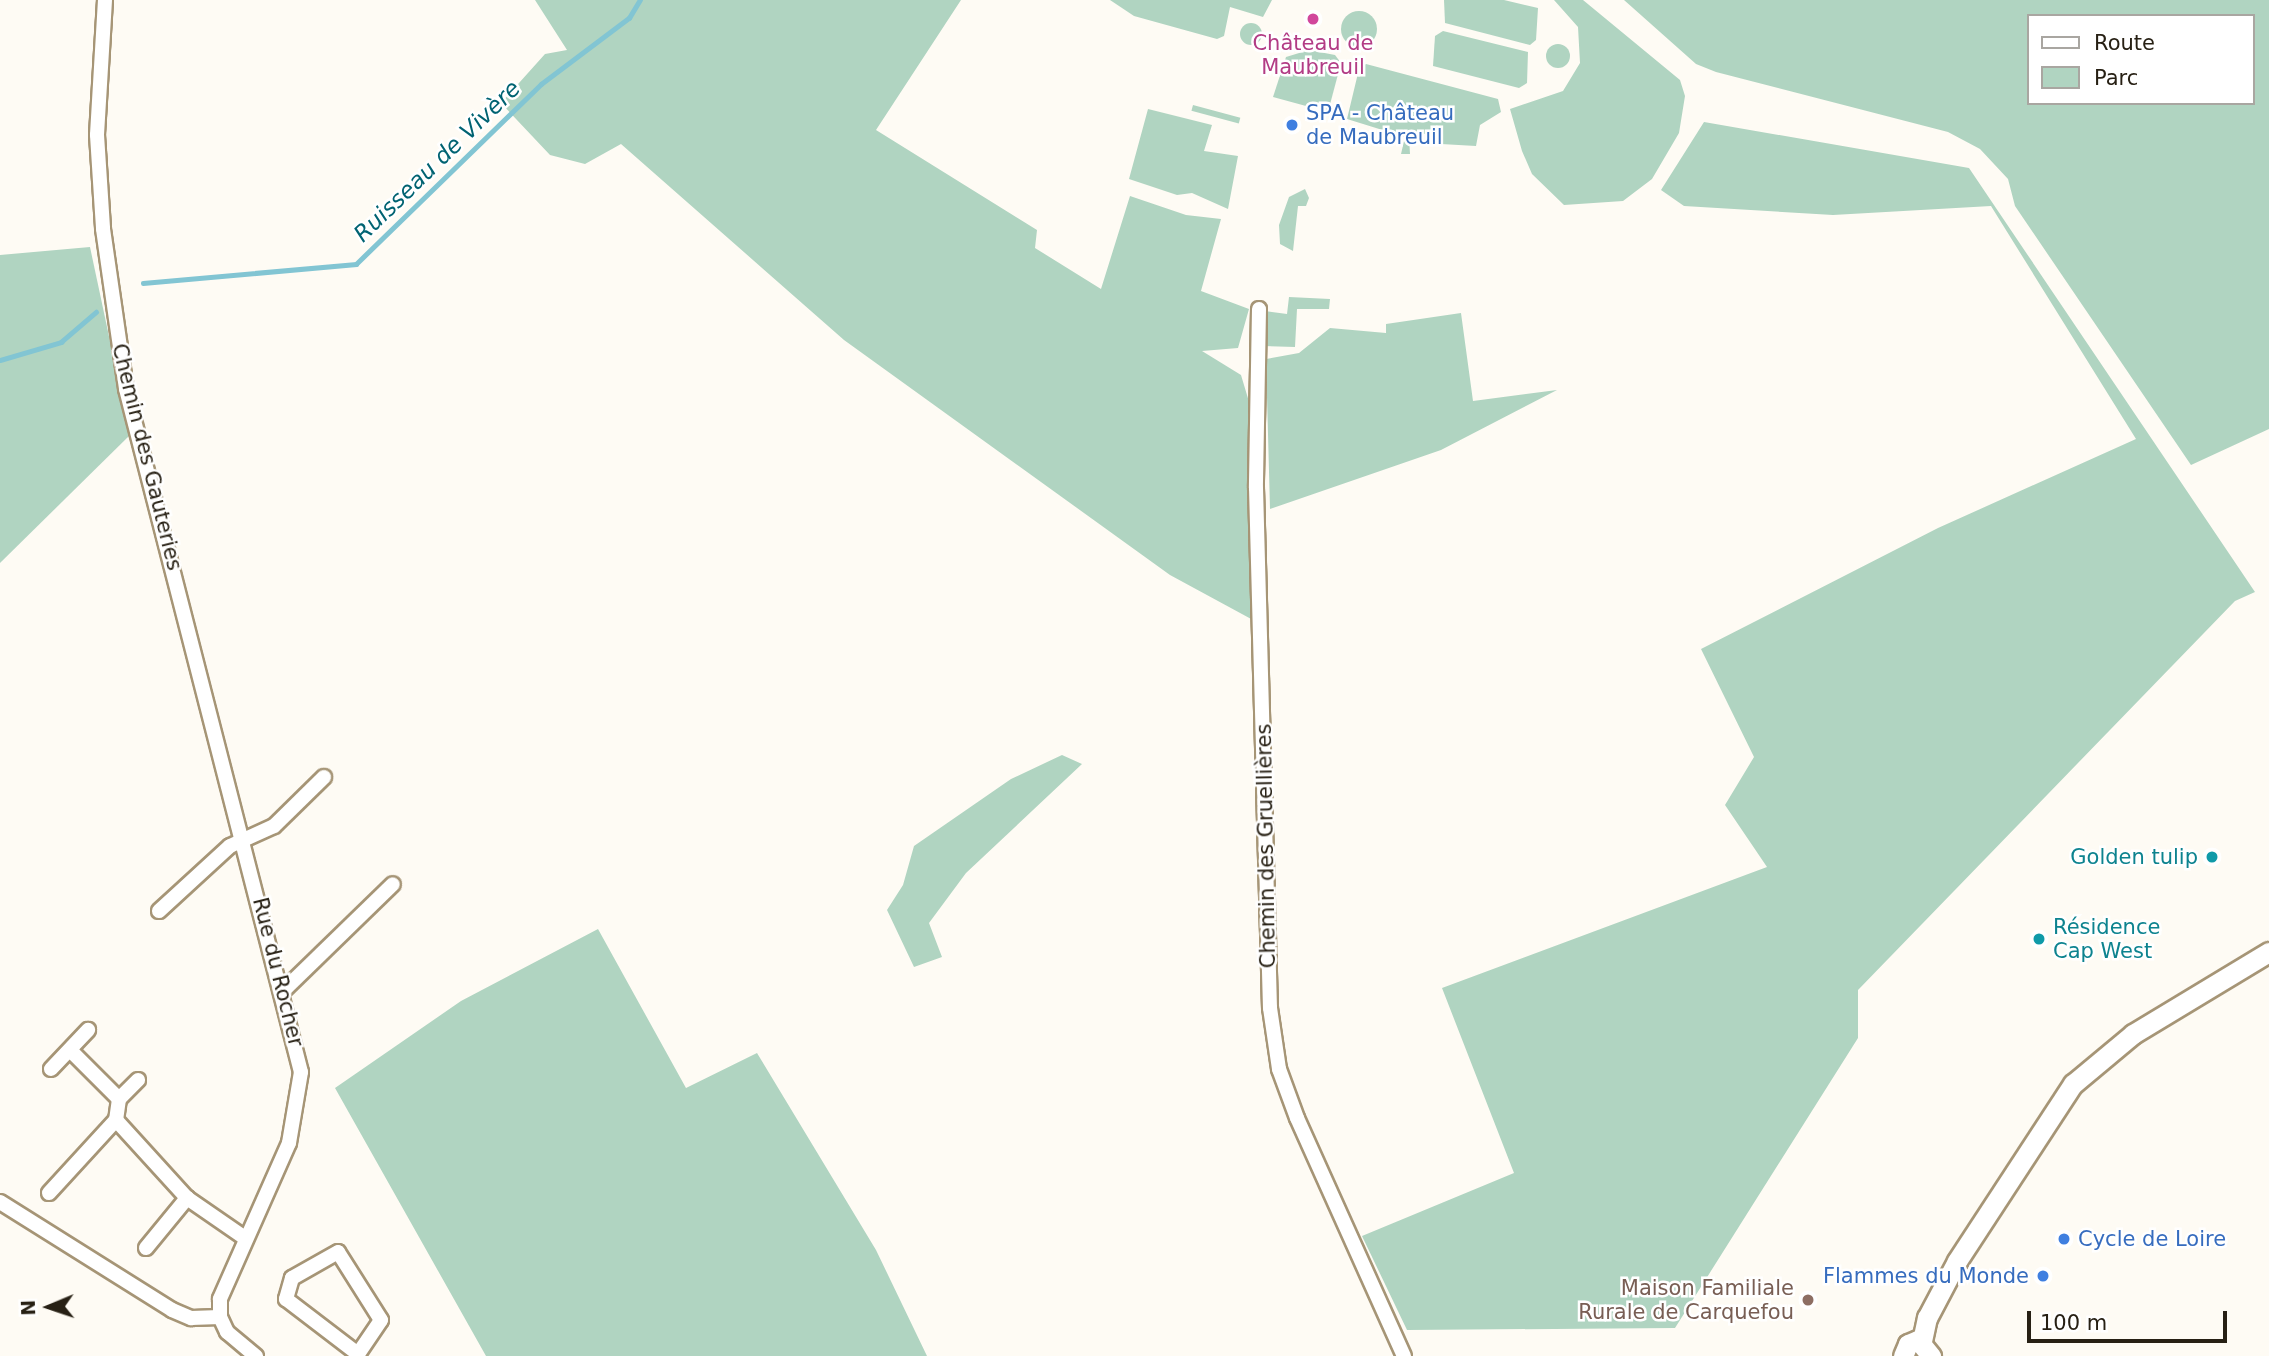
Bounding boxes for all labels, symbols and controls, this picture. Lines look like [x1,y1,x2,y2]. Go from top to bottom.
marker: Château de Maubreuil [1305,11,1321,27]
legend [2028,14,2255,105]
place label: Château de Maubreuil [1252,30,1374,80]
text: Route [2094,31,2155,55]
text: Parc [2094,66,2138,90]
water label: Ruisseau de Vivère [348,74,526,248]
place label: SPA - Château de Maubreuil [1306,100,1454,150]
marker: SPA - Château de Maubreuil [1284,117,1300,133]
street label: Chemin des Gauteries [107,341,187,573]
street label: Chemin des Gruellières [1251,723,1281,969]
place label: Golden tulip [2070,844,2198,870]
marker: Golden tulip [2204,849,2220,865]
street label: Rue du Rocher [247,895,309,1049]
place label: Résidence Cap West [2053,914,2160,964]
marker: Résidence Cap West [2031,931,2047,947]
place label: Cycle de Loire [2078,1226,2226,1252]
marker: Cycle de Loire [2056,1231,2072,1247]
place label: Flammes du Monde [1823,1263,2029,1289]
marker: Flammes du Monde [2035,1268,2051,1284]
north arrow [14,1272,84,1342]
place label: Maison Familiale Rurale de Carquefou [1578,1275,1794,1325]
marker: Maison Familiale Rurale de Carquefou [1800,1292,1816,1308]
scale bar [2031,1296,2230,1340]
text: N [17,1299,39,1316]
text: 100 m [2040,1311,2107,1335]

